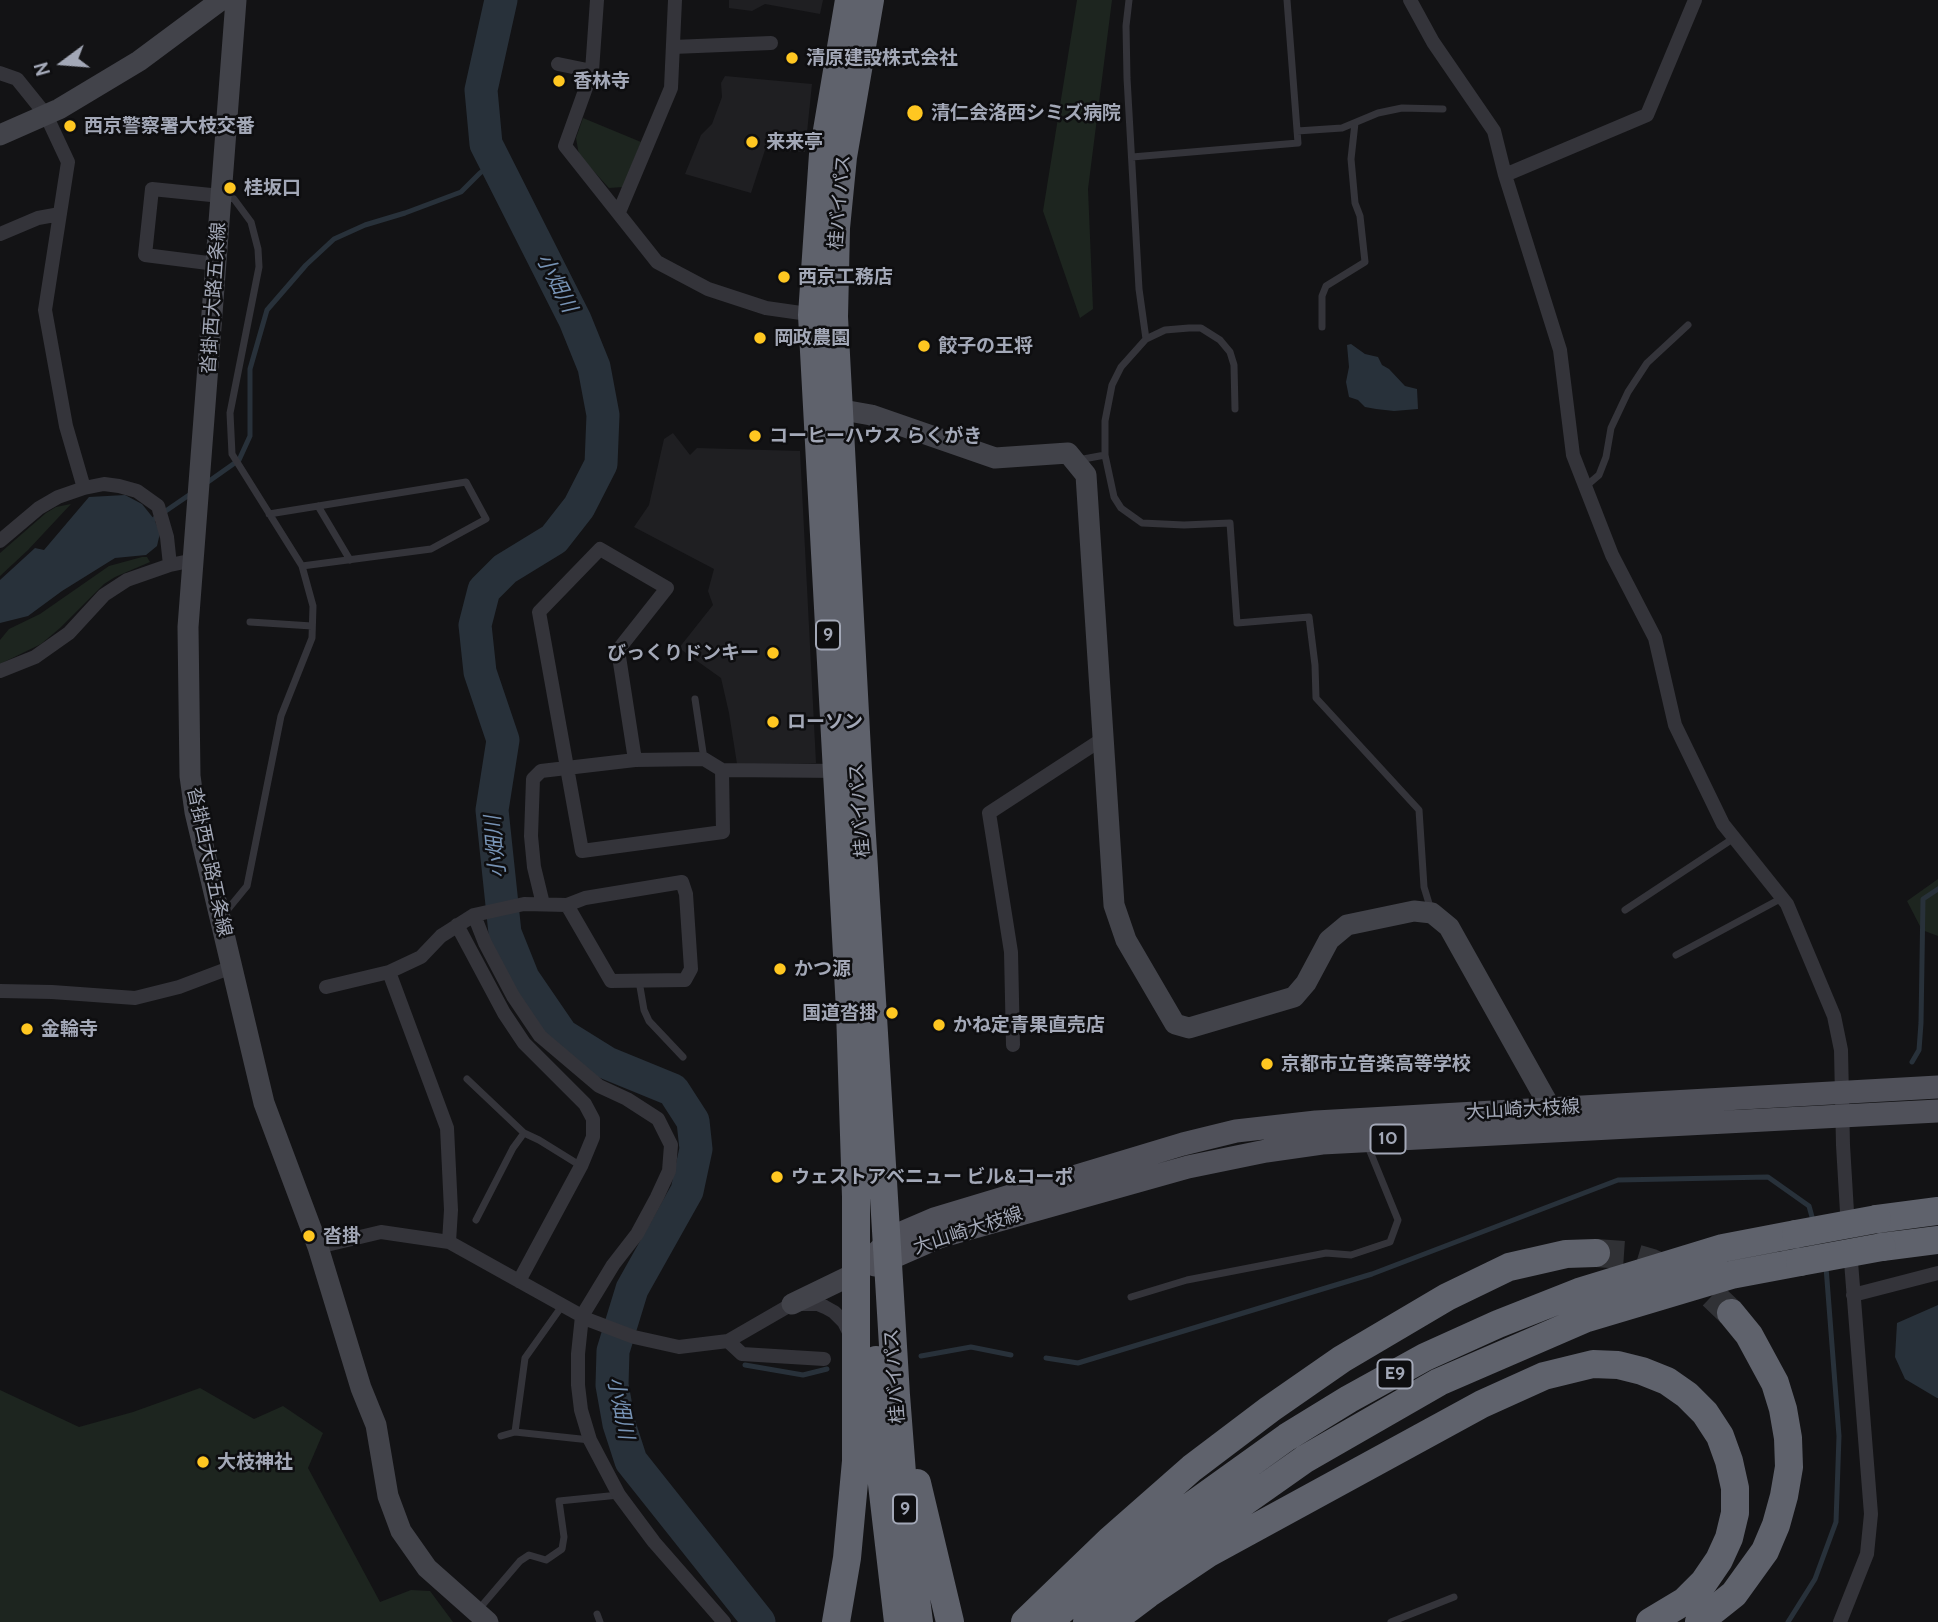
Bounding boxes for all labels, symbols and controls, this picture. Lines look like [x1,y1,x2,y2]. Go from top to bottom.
north arrow [28,28,98,98]
place label: 清原建設株式会社 [806,47,958,69]
marker: 清原建設株式会社 [784,50,800,66]
text: N [29,59,55,79]
place label: 香林寺 [573,70,630,92]
marker: 香林寺 [551,73,567,89]
place label: 清仁会洛西シミズ病院 [931,102,1121,124]
marker: 清仁会洛西シミズ病院 [905,103,925,123]
place label: 西京警察署大枝交番 [84,115,255,137]
marker: 西京警察署大枝交番 [62,118,78,134]
place label: 来来亭 [766,131,823,153]
marker: 来来亭 [744,134,760,150]
street label: 桂バイパス [825,154,855,250]
place label: 桂坂口 [244,177,301,199]
marker: 桂坂口 [222,180,238,196]
street label: 沓掛西大路五条線 [197,221,231,375]
water label: 小畑川 [530,249,582,317]
place label: 西京工務店 [798,266,893,288]
marker: 西京工務店 [776,269,792,285]
place label: 岡政農園 [774,327,850,349]
marker: 岡政農園 [752,330,768,346]
place label: 餃子の王将 [938,335,1033,357]
marker: 餃子の王将 [916,338,932,354]
place label: コーヒーハウス らくがき [769,425,982,447]
marker: コーヒーハウス らくがき [747,428,763,444]
road number: 9 [816,620,840,650]
place label: びっくりドンキー [607,642,759,664]
marker: びっくりドンキー [765,645,781,661]
place label: ローソン [787,711,863,733]
marker: ローソン [765,714,781,730]
street label: 桂バイパス [845,762,875,858]
street label: 沓掛西大路五条線 [182,785,236,939]
water label: 小畑川 [481,815,511,879]
place label: かつ源 [794,958,851,980]
marker: かつ源 [772,961,788,977]
place label: 国道沓掛 [802,1002,878,1024]
marker: 国道沓掛 [884,1005,900,1021]
place label: かね定青果直売店 [953,1014,1105,1036]
marker: かね定青果直売店 [931,1017,947,1033]
place label: 金輪寺 [41,1018,98,1040]
marker: 金輪寺 [19,1021,35,1037]
place label: 京都市立音楽高等学校 [1281,1053,1471,1075]
marker: 京都市立音楽高等学校 [1259,1056,1275,1072]
street label: 大山崎大枝線 [1465,1096,1581,1124]
road number: 10 [1370,1124,1406,1154]
place label: ウェストアベニュー ビル&コーポ [791,1166,1073,1188]
marker: ウェストアベニュー ビル&コーポ [769,1169,785,1185]
street label: 大山崎大枝線 [910,1203,1026,1259]
place label: 沓掛 [323,1225,361,1247]
marker: 沓掛 [301,1228,317,1244]
street label: 桂バイパス [880,1328,910,1424]
road number: E9 [1378,1359,1412,1388]
water label: 小畑川 [602,1375,638,1441]
place label: 大枝神社 [217,1451,293,1473]
marker: 大枝神社 [195,1454,211,1470]
road number: 9 [893,1494,917,1524]

